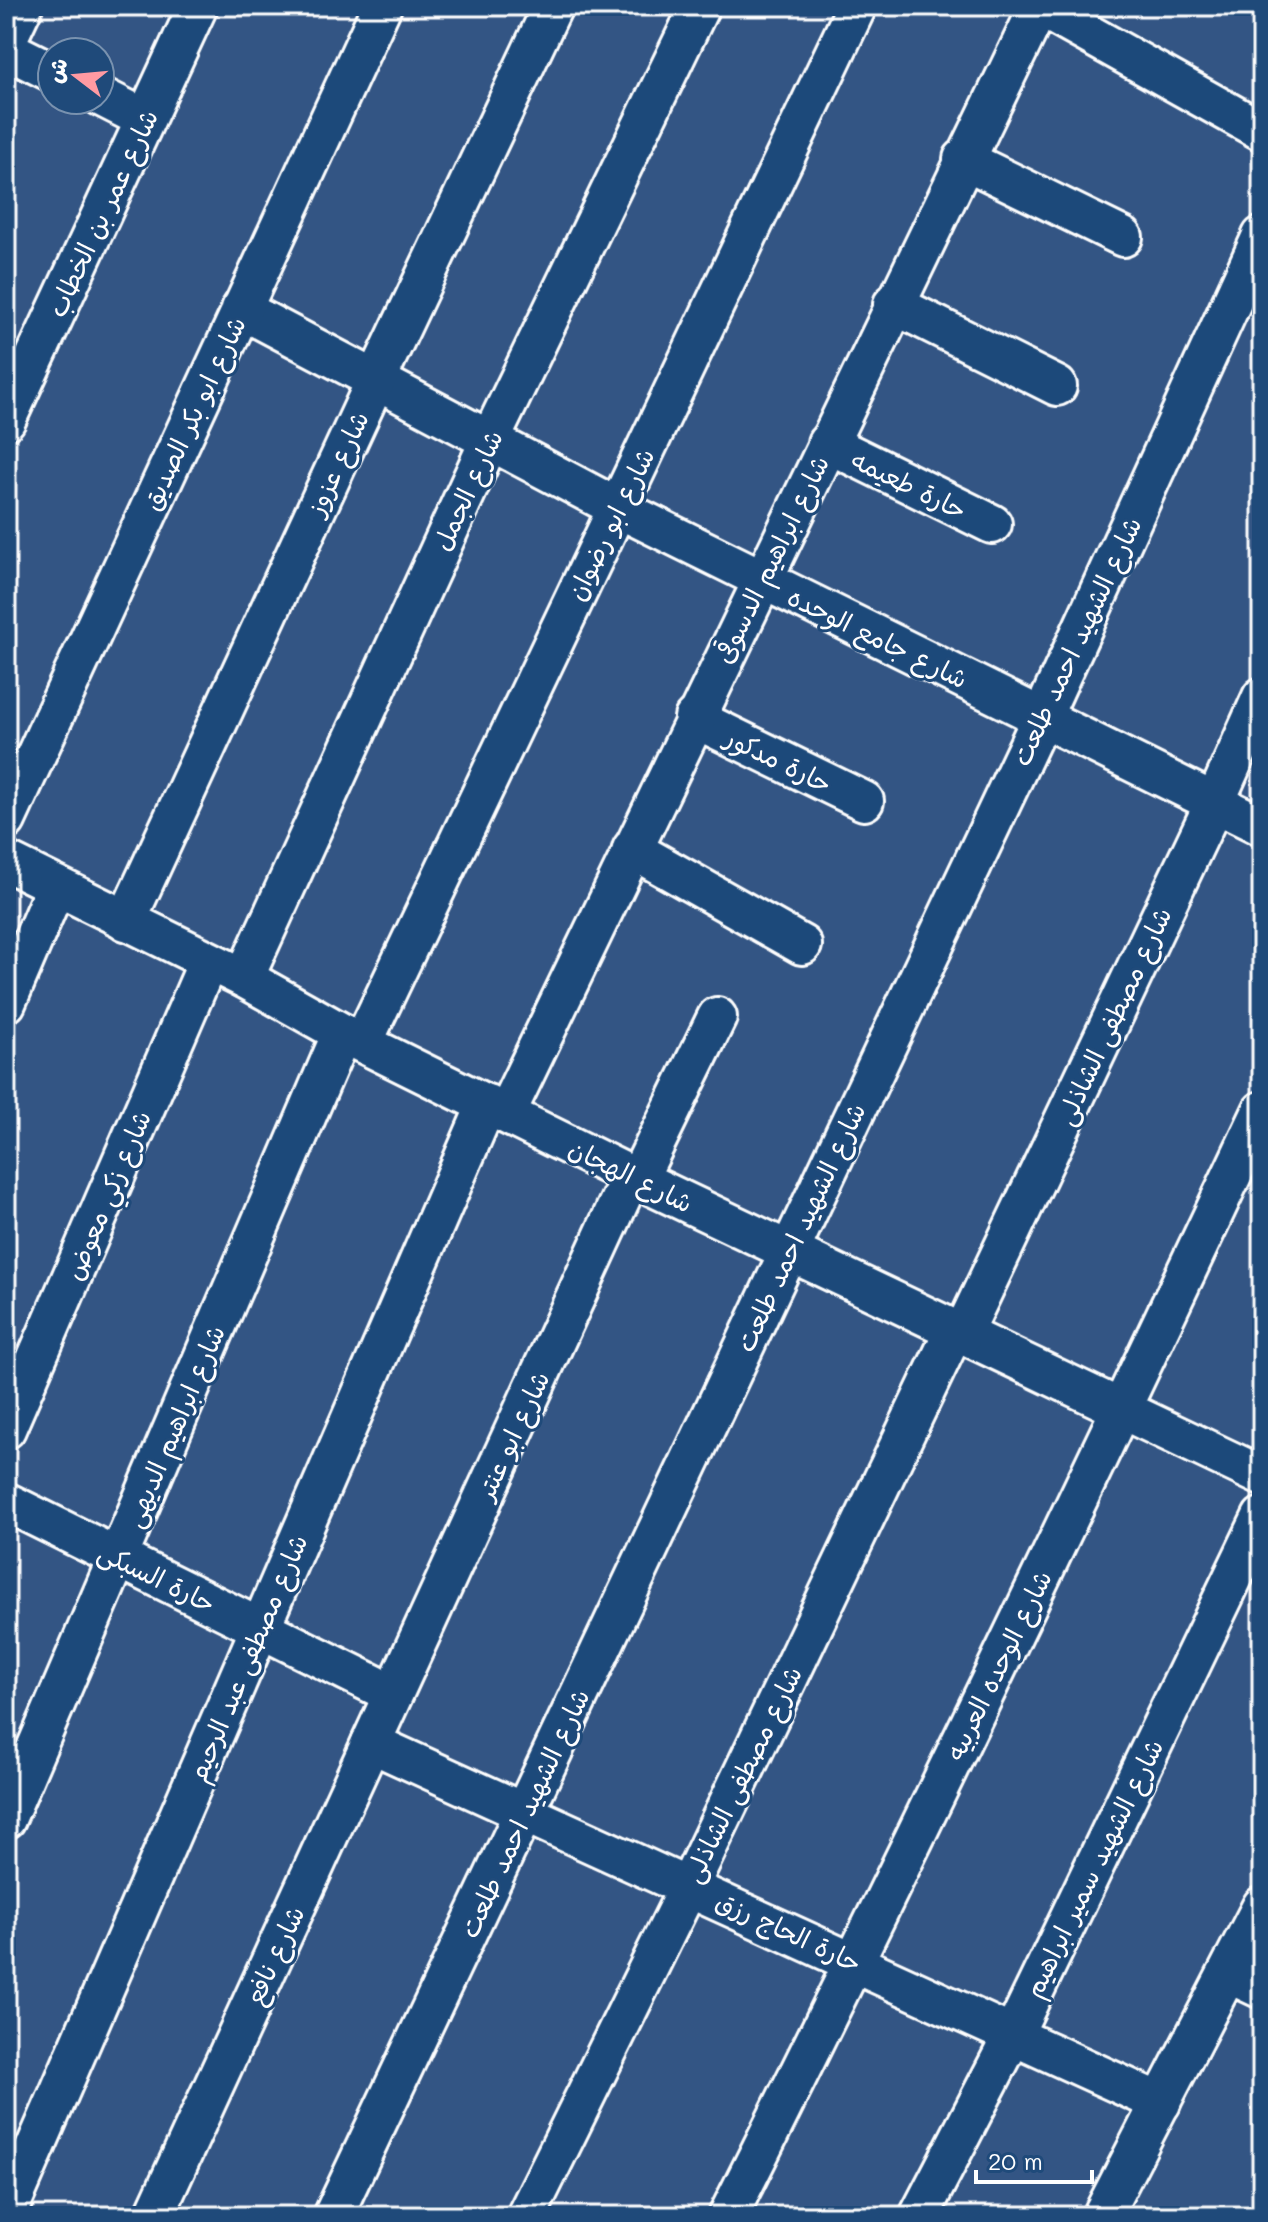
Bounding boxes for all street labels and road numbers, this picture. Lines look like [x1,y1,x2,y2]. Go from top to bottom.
street label: شارع عمر بن الخطاب [39,104,167,323]
street label: شارع ابو بكر الصديق [133,311,255,516]
street label: شارع عزوز [297,405,378,523]
street label: شارع الجمل [424,424,512,557]
street label: حارة طعيمه [845,441,973,527]
street label: شارع ابو رضوان [558,442,663,607]
street label: شارع ابراهيم الدسوقى [706,449,840,670]
street label: شارع الشهيد احمد طلعت [1003,511,1150,772]
street label: شارع جامع الوحده [781,579,974,698]
street label: حارة مدكور [718,719,838,801]
street label: شارع مصطفى الشاذلى [1048,901,1180,1131]
street label: شارع الشهيد احمد طلعت [727,1097,874,1358]
street label: شارع زكي معوض [56,1105,165,1288]
street label: شارع الهجان [562,1130,699,1221]
street label: شارع ابراهيم الديهى [116,1320,236,1534]
street label: شارع ابو عنتر [467,1365,558,1507]
street label: شارع مصطفى عبد الرحيم [179,1529,318,1789]
street label: حارة السبكى [92,1534,221,1621]
street label: شارع الوحده العربيه [937,1564,1061,1767]
street label: شارع مصطفى الشاذلى [675,1660,811,1889]
street label: شارع الشهيد احمد طلعت [451,1683,598,1944]
street label: شارع الشهيد سمير ابراهيم [1016,1733,1174,2005]
street label: حارة الحاج رزق [710,1882,867,1981]
street label: شارع نافع [236,1900,314,2011]

